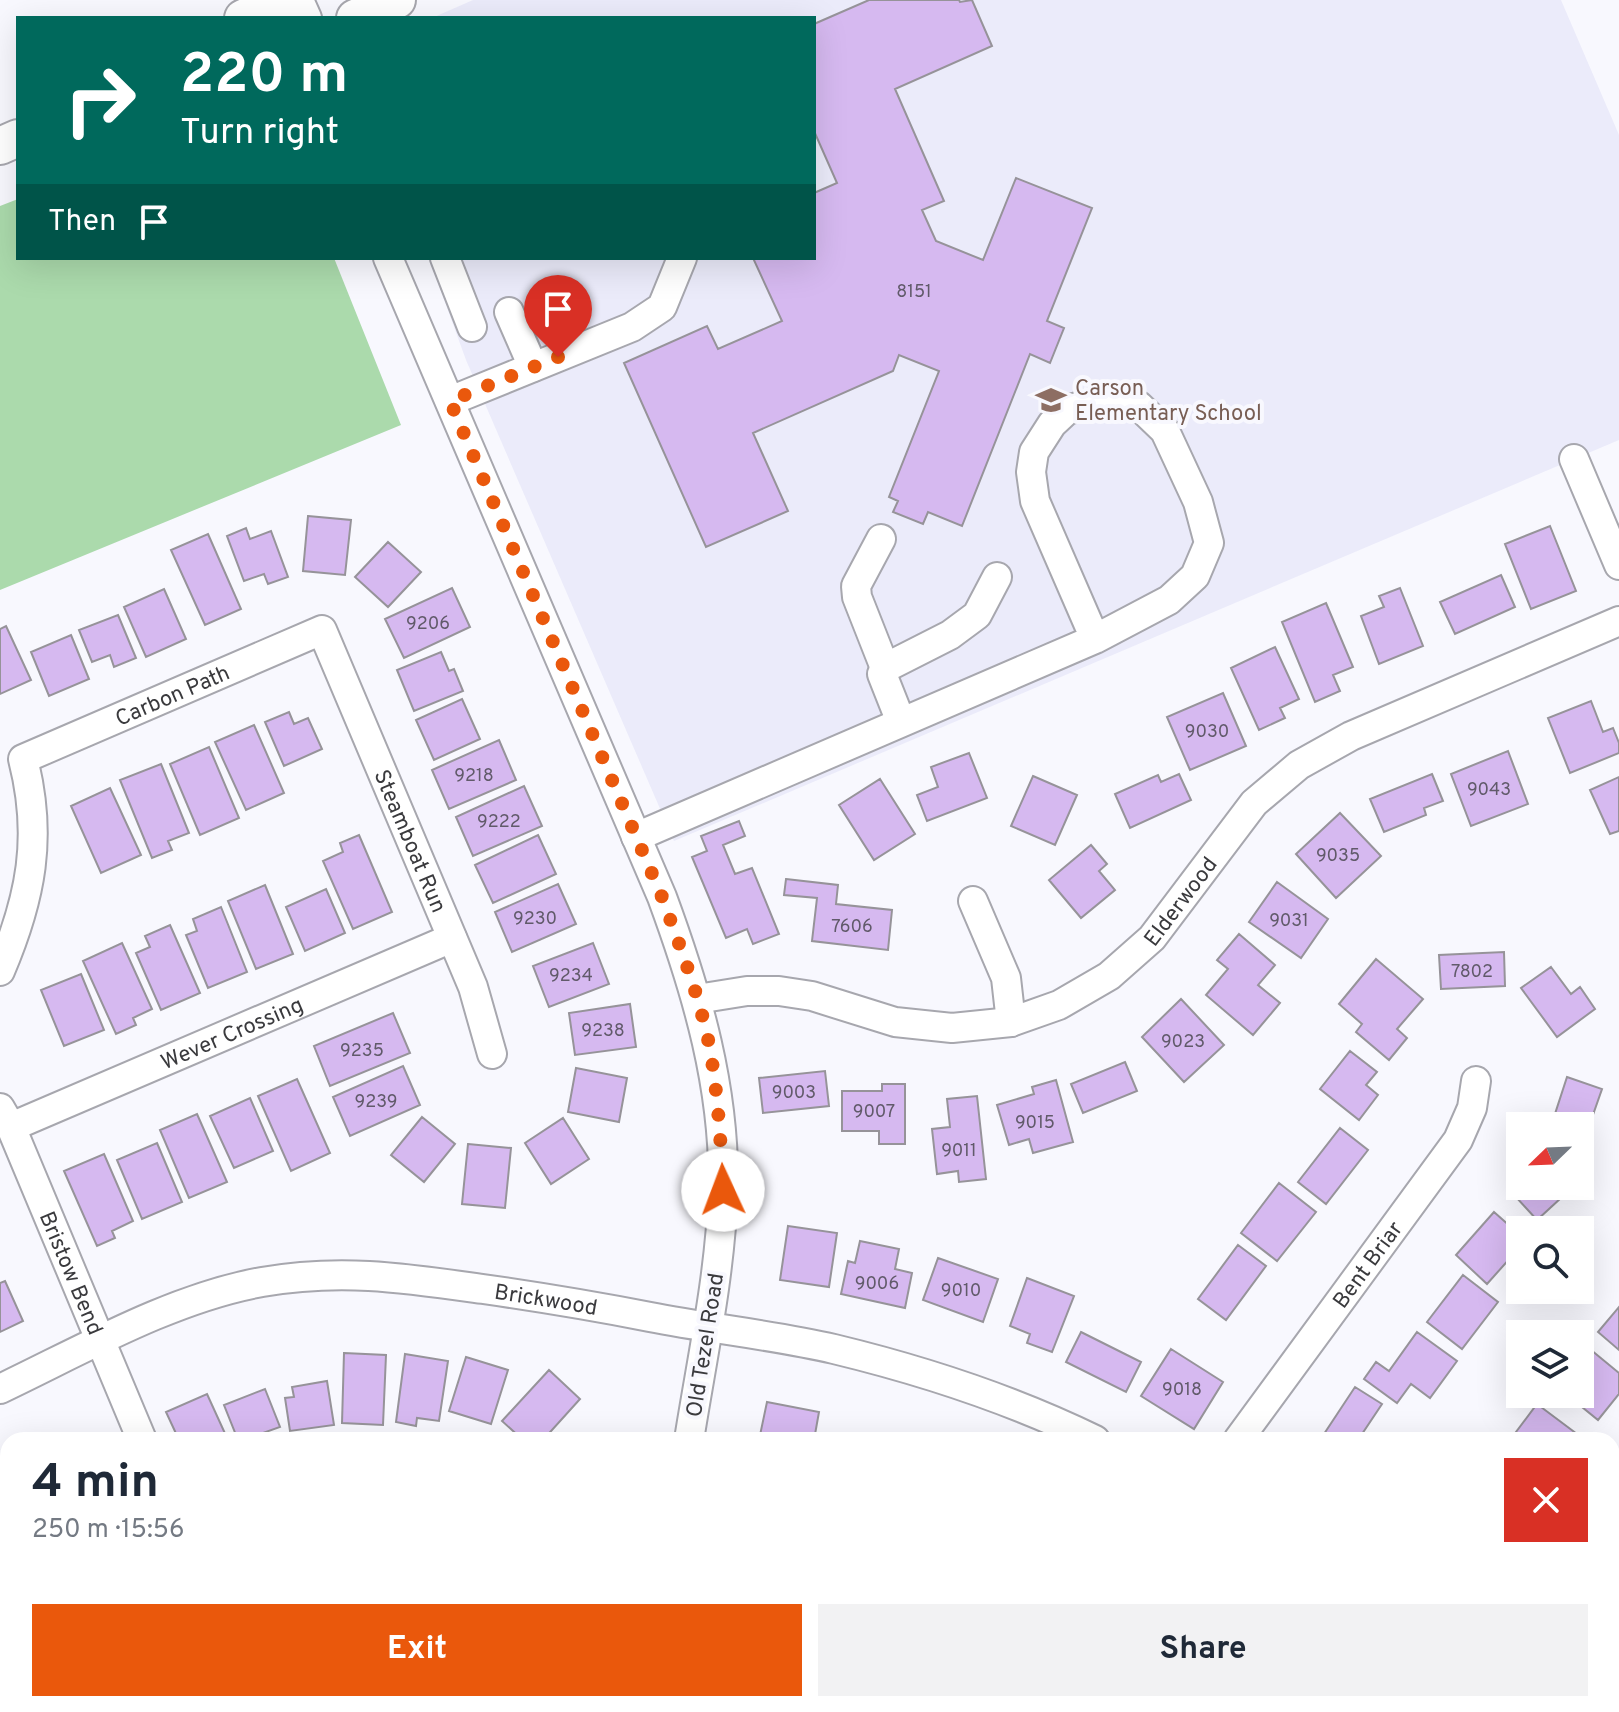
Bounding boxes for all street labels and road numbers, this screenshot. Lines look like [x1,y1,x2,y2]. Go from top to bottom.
street label: Carbon Path [112,660,234,734]
street label: Steamboat Run [367,766,451,917]
street label: Elderwood [1139,852,1224,953]
street label: Wever Crossing [157,992,308,1077]
street label: Bristow Bend [32,1208,108,1340]
street label: Bent Briar [1328,1217,1410,1314]
street label: Old Tezel Road [682,1271,731,1419]
street label: Brickwood [492,1280,599,1323]

